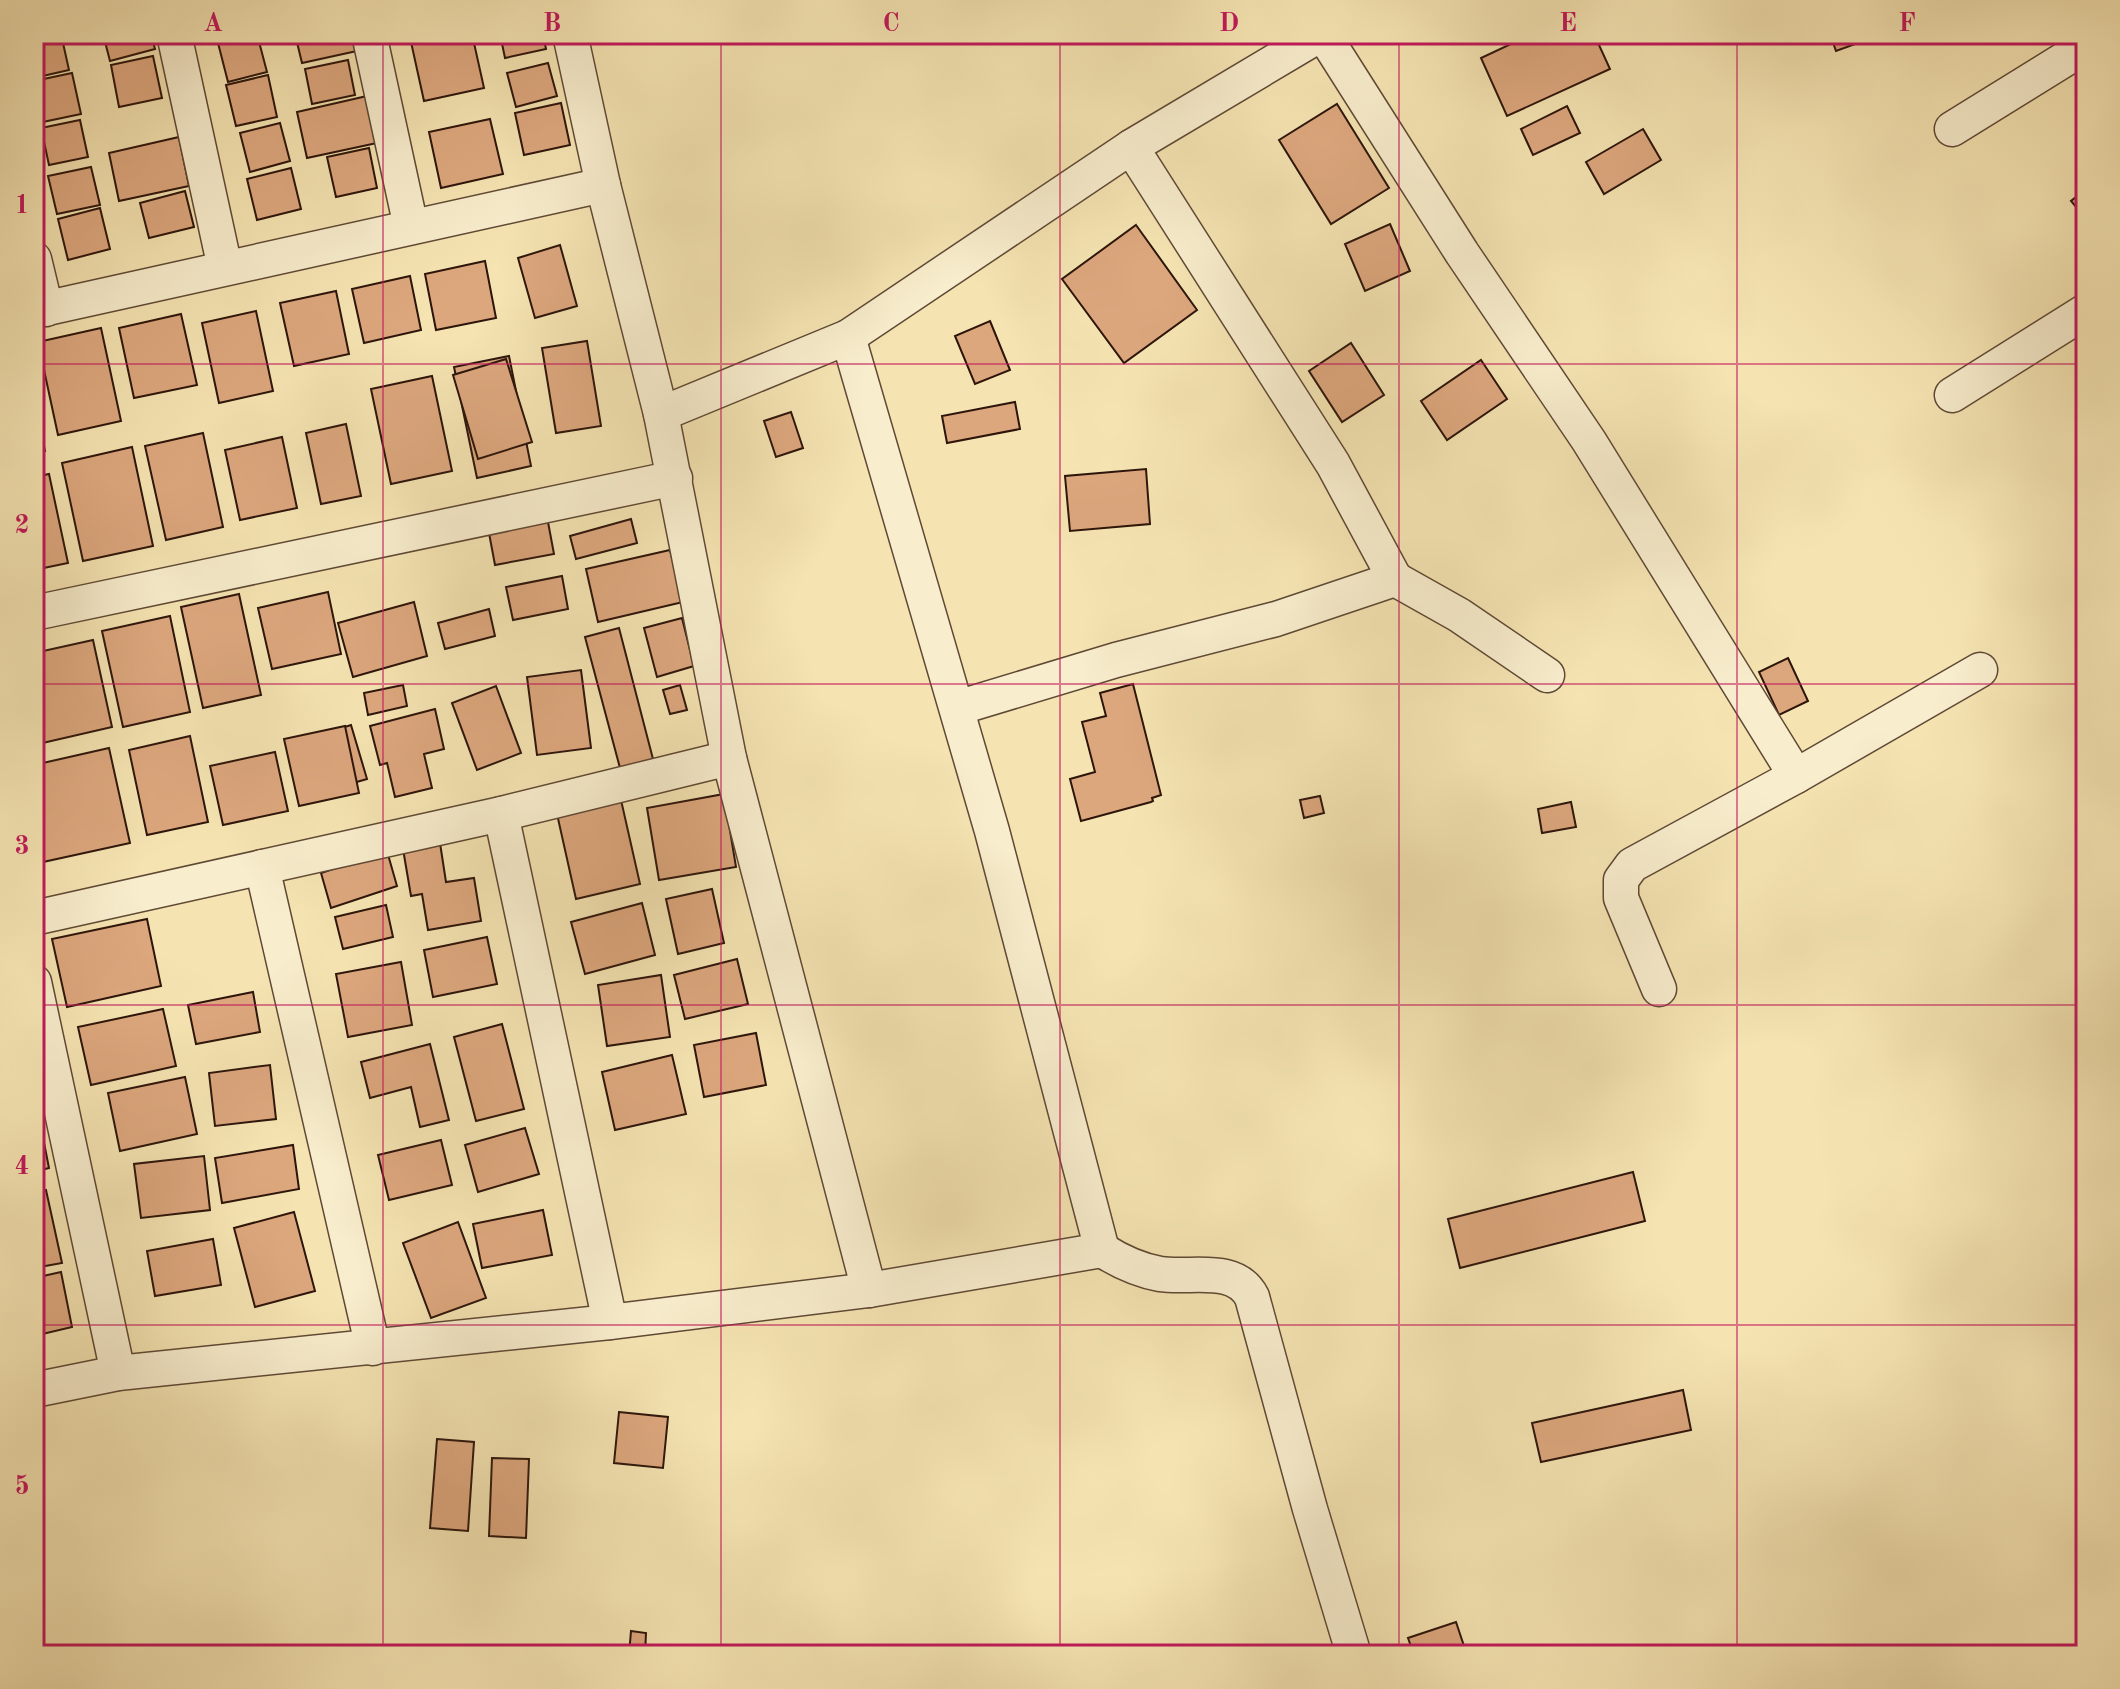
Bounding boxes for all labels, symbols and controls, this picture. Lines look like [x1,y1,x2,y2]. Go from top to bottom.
text: A [203,11,223,37]
text: B [543,11,561,37]
text: C [882,11,900,37]
text: D [1219,11,1239,37]
text: E [1559,11,1577,37]
text: F [1898,11,1916,37]
text: 1 [14,193,30,219]
text: 2 [14,513,30,539]
text: 3 [14,834,30,860]
text: 4 [14,1154,30,1180]
text: 5 [14,1474,30,1500]

